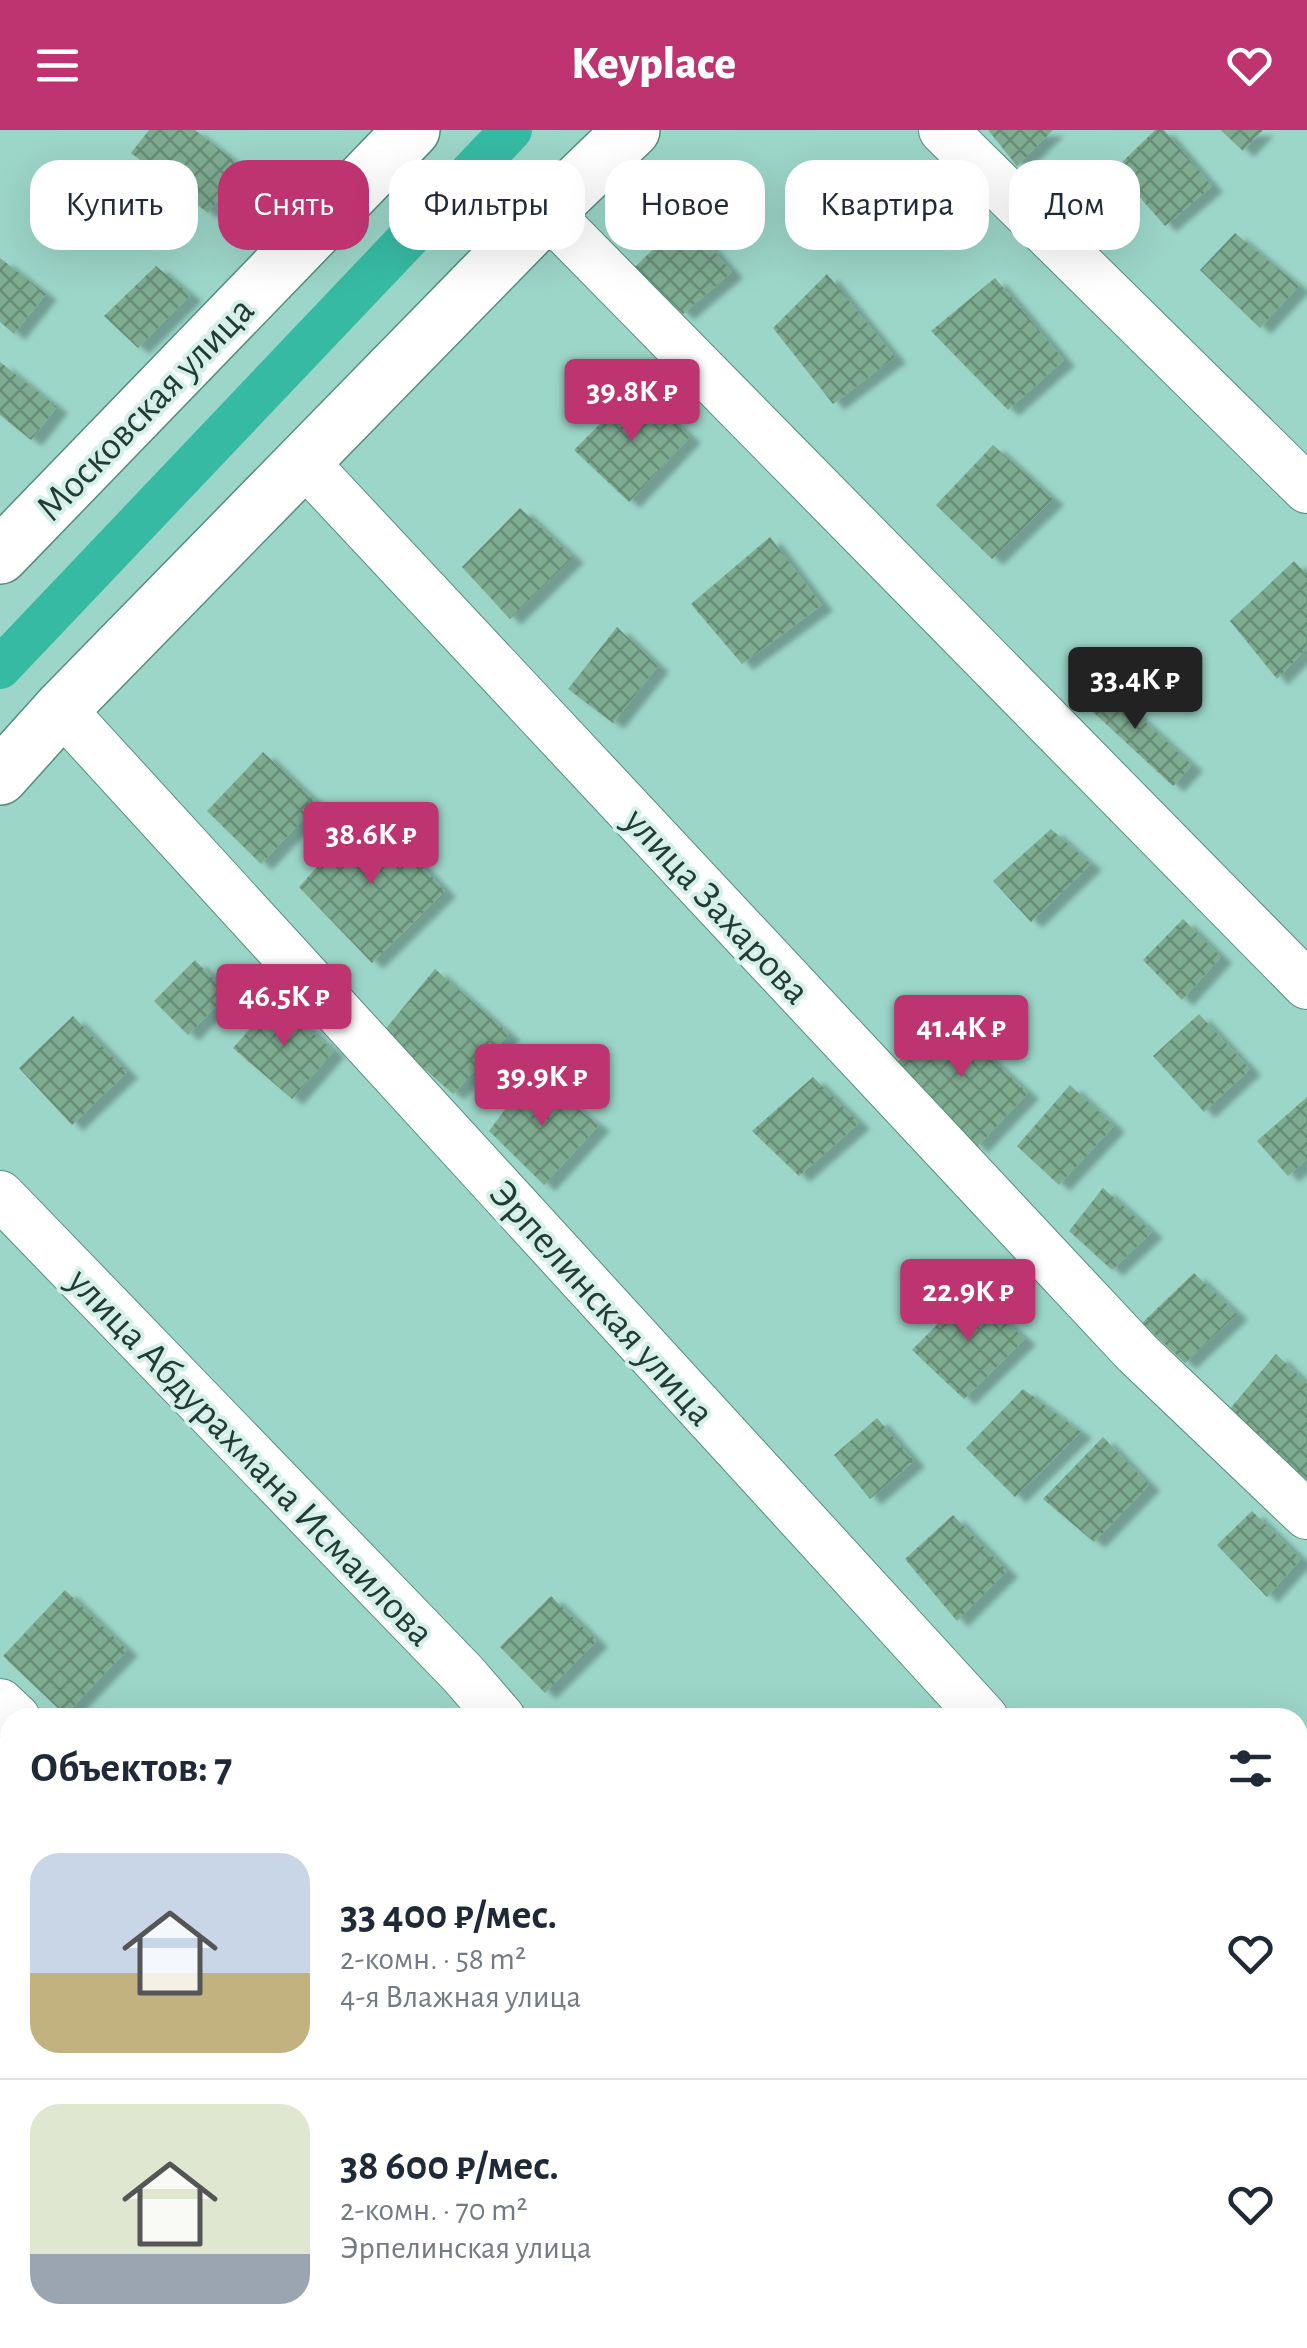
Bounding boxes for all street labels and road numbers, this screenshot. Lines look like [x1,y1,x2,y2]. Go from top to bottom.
street label: Московская улица [29,290,262,529]
street label: улица Захарова [615,800,817,1012]
street label: Эрпелинская улица [481,1173,722,1434]
street label: улица Абдурахмана Исмаилова [59,1260,441,1654]

